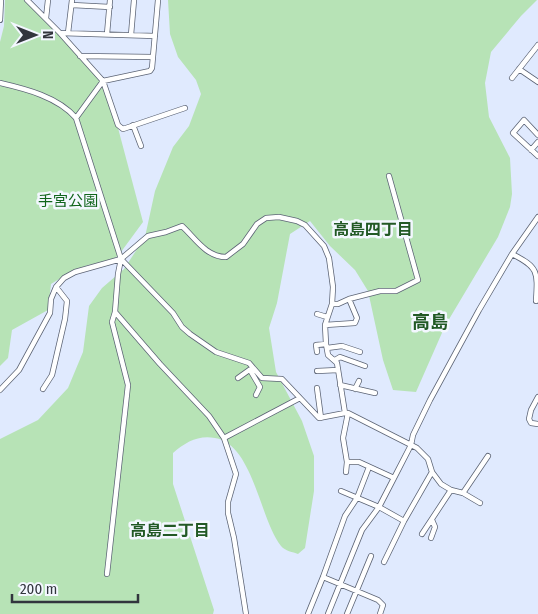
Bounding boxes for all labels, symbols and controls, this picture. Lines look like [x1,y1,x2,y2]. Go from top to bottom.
north arrow [10,10,60,60]
text: N [39,31,56,39]
park label: 手宮公園 [38,192,98,210]
district label: 高島四丁目 [333,220,413,239]
district label: 高島 [412,311,448,333]
district label: 高島二丁目 [130,521,210,540]
scale bar [12,572,139,604]
text: 200 m [20,580,57,598]

